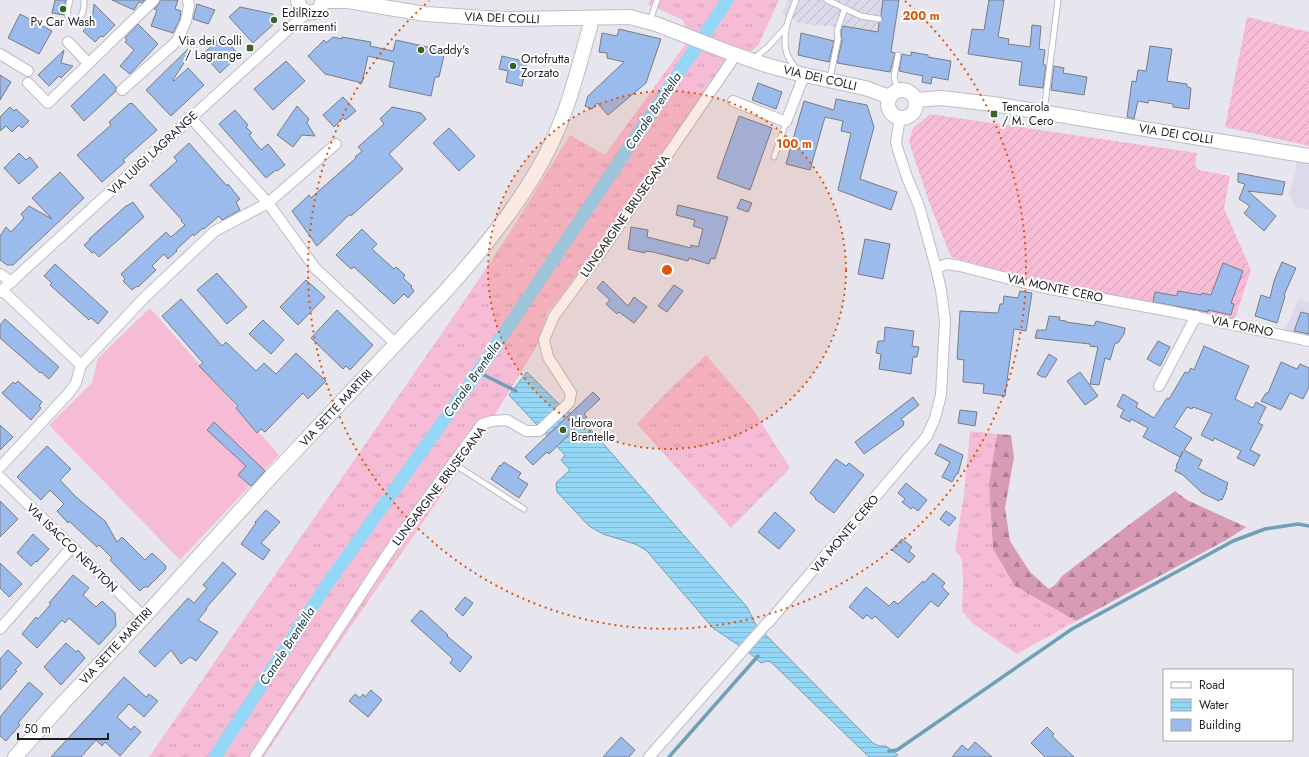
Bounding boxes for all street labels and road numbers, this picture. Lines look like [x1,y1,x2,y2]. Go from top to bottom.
street label: VIA DEI COLLI [464,8,540,28]
street label: VIA DEI COLLI [781,61,859,95]
street label: VIA LUIGI LAGRANGE [104,107,202,199]
street label: VIA DEI COLLI [1137,119,1215,149]
street label: LUNGARGINE BRUSEGANA [576,151,674,281]
street label: VIA MONTE CERO [1005,269,1105,307]
street label: VIA FORNO [1209,311,1275,341]
street label: VIA SETTE MARTIRI [295,365,377,451]
street label: LUNGARGINE BRUSEGANA [388,422,490,550]
street label: VIA MONTE CERO [807,491,883,577]
street label: VIA ISACCO NEWTON [22,499,122,597]
street label: VIA SETTE MARTIRI [75,603,157,689]

